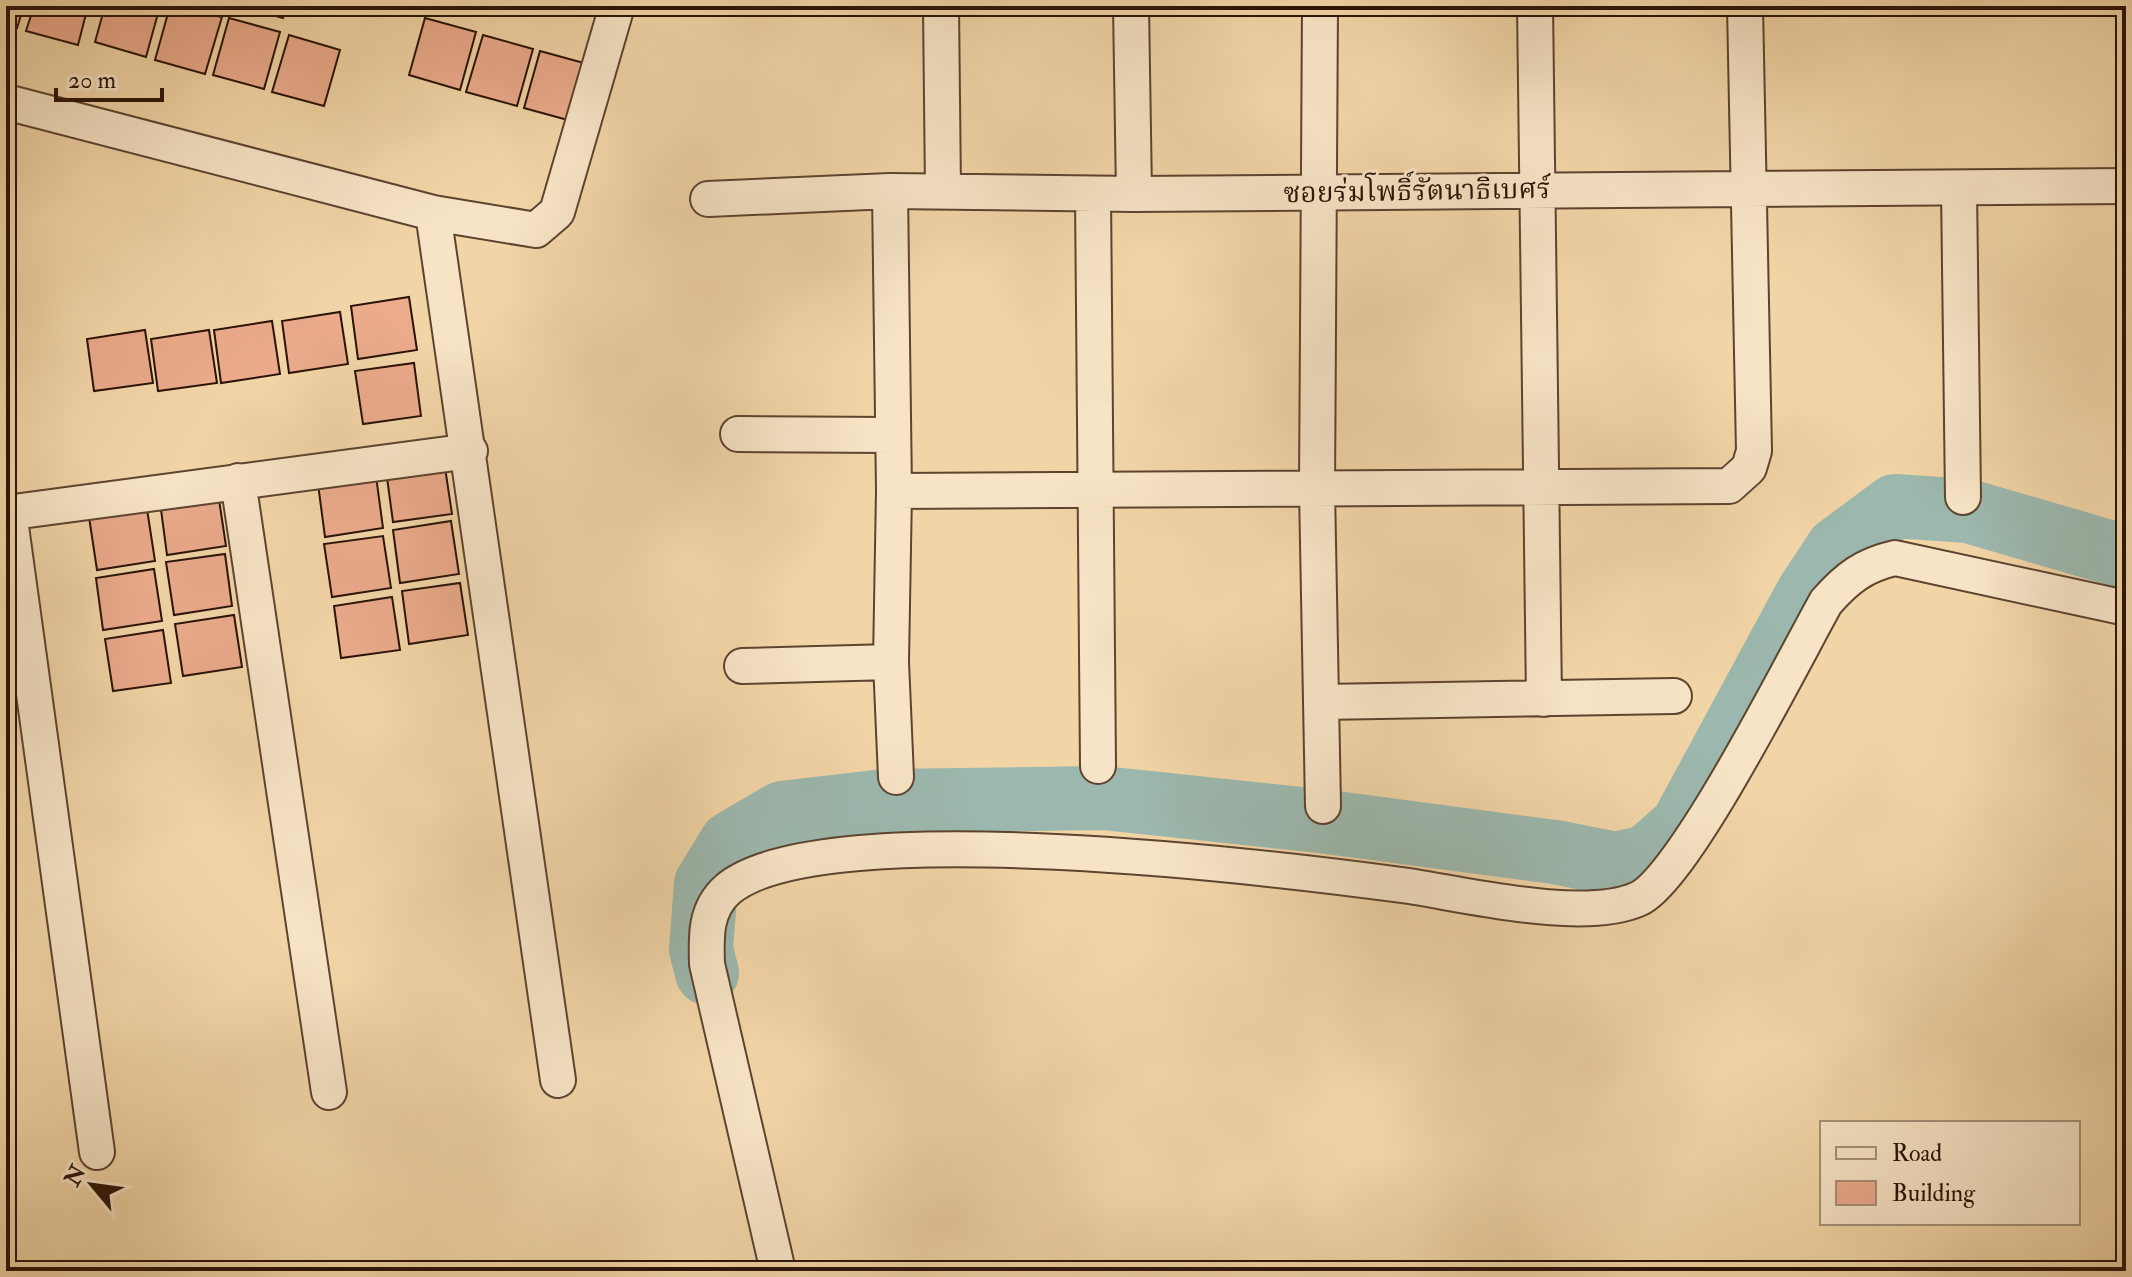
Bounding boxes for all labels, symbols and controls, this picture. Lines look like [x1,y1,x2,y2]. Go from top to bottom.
scale bar [56,52,162,102]
text: 20 m [68,65,117,96]
street label: ซอยร่มโพธิ์รัตนาธิเบศร์ [1283,168,1551,211]
legend [1820,1121,2080,1225]
text: Road [1892,1138,1942,1169]
north arrow [52,1145,132,1225]
text: N [58,1160,93,1192]
text: Building [1892,1178,1976,1209]

